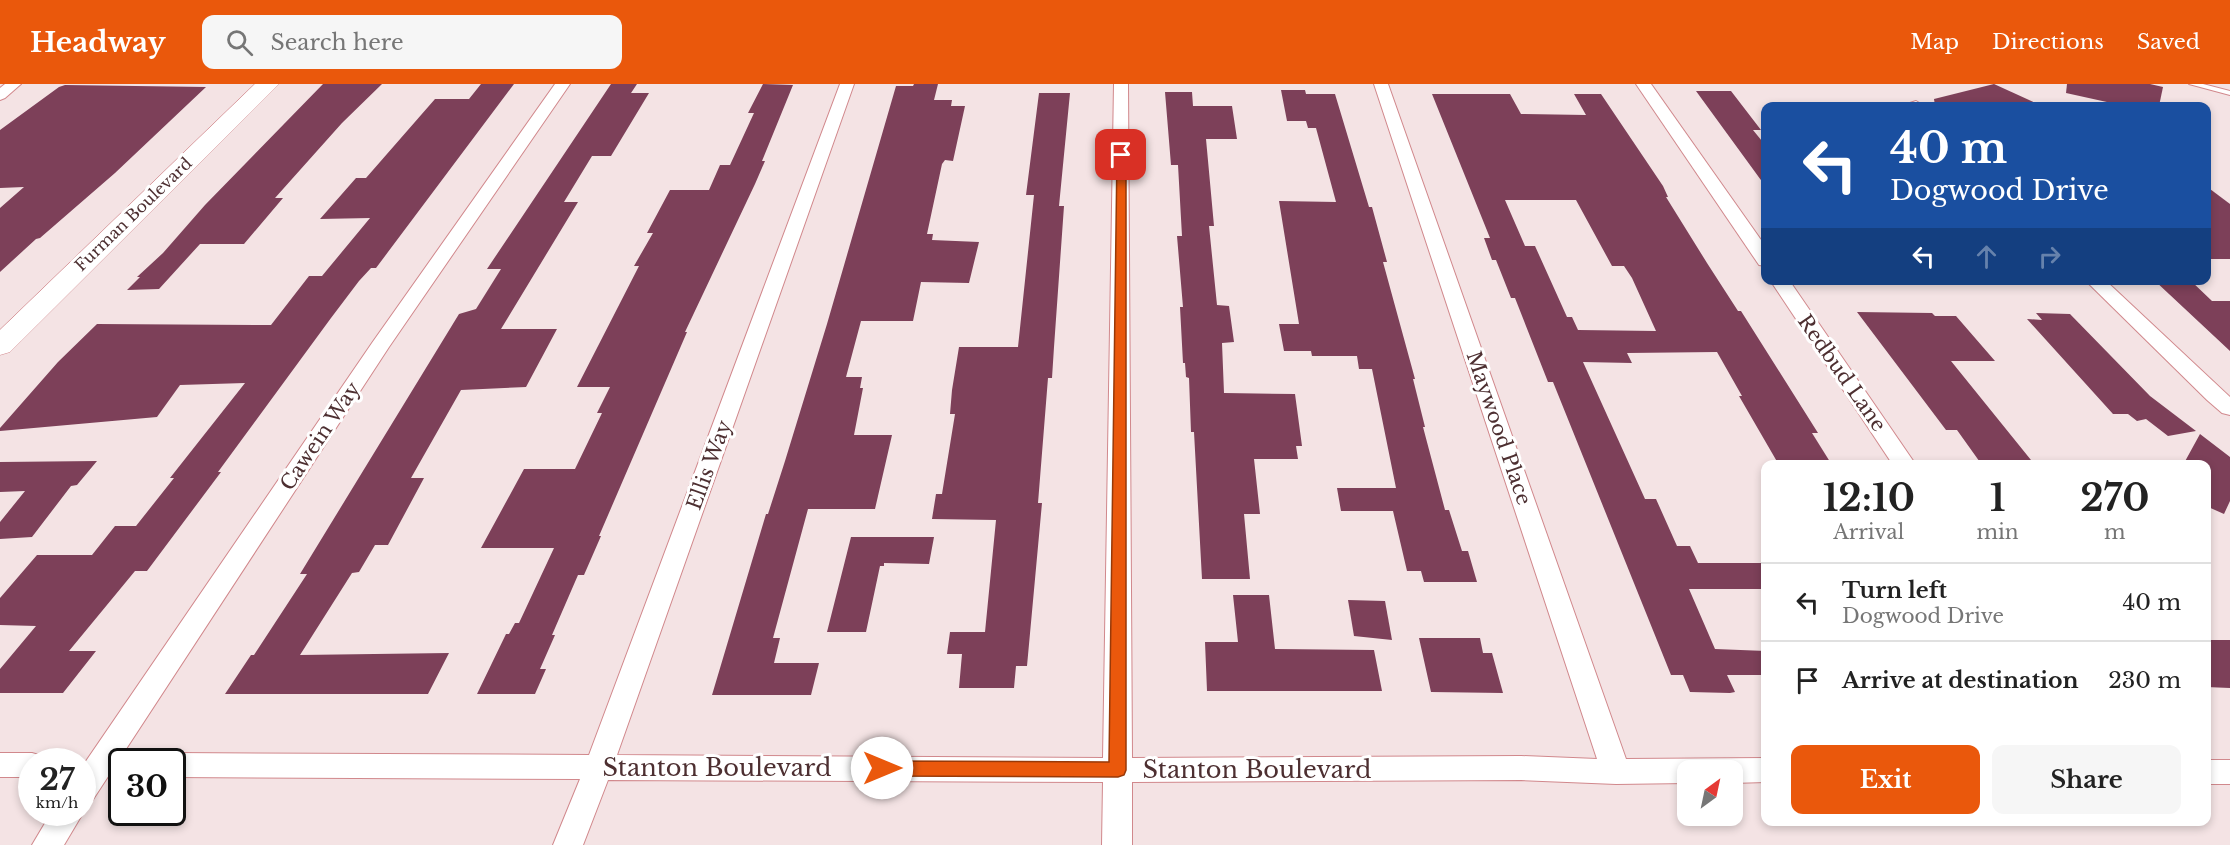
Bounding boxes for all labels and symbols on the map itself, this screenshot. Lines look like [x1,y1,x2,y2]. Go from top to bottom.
pin [1095,129,1146,180]
street label: Furman Boulevard [70,153,196,275]
street label: Redbud Lane [1793,310,1891,436]
street label: Maywood Place [1461,348,1537,508]
street label: Cawein Way [275,377,365,495]
street label: Ellis Way [682,417,736,513]
position arrow [850,736,914,800]
speed limit sign: 30 [108,748,186,826]
street label: Stanton Boulevard [603,753,831,782]
street label: Stanton Boulevard [1143,755,1371,784]
north arrow [1677,760,1743,826]

